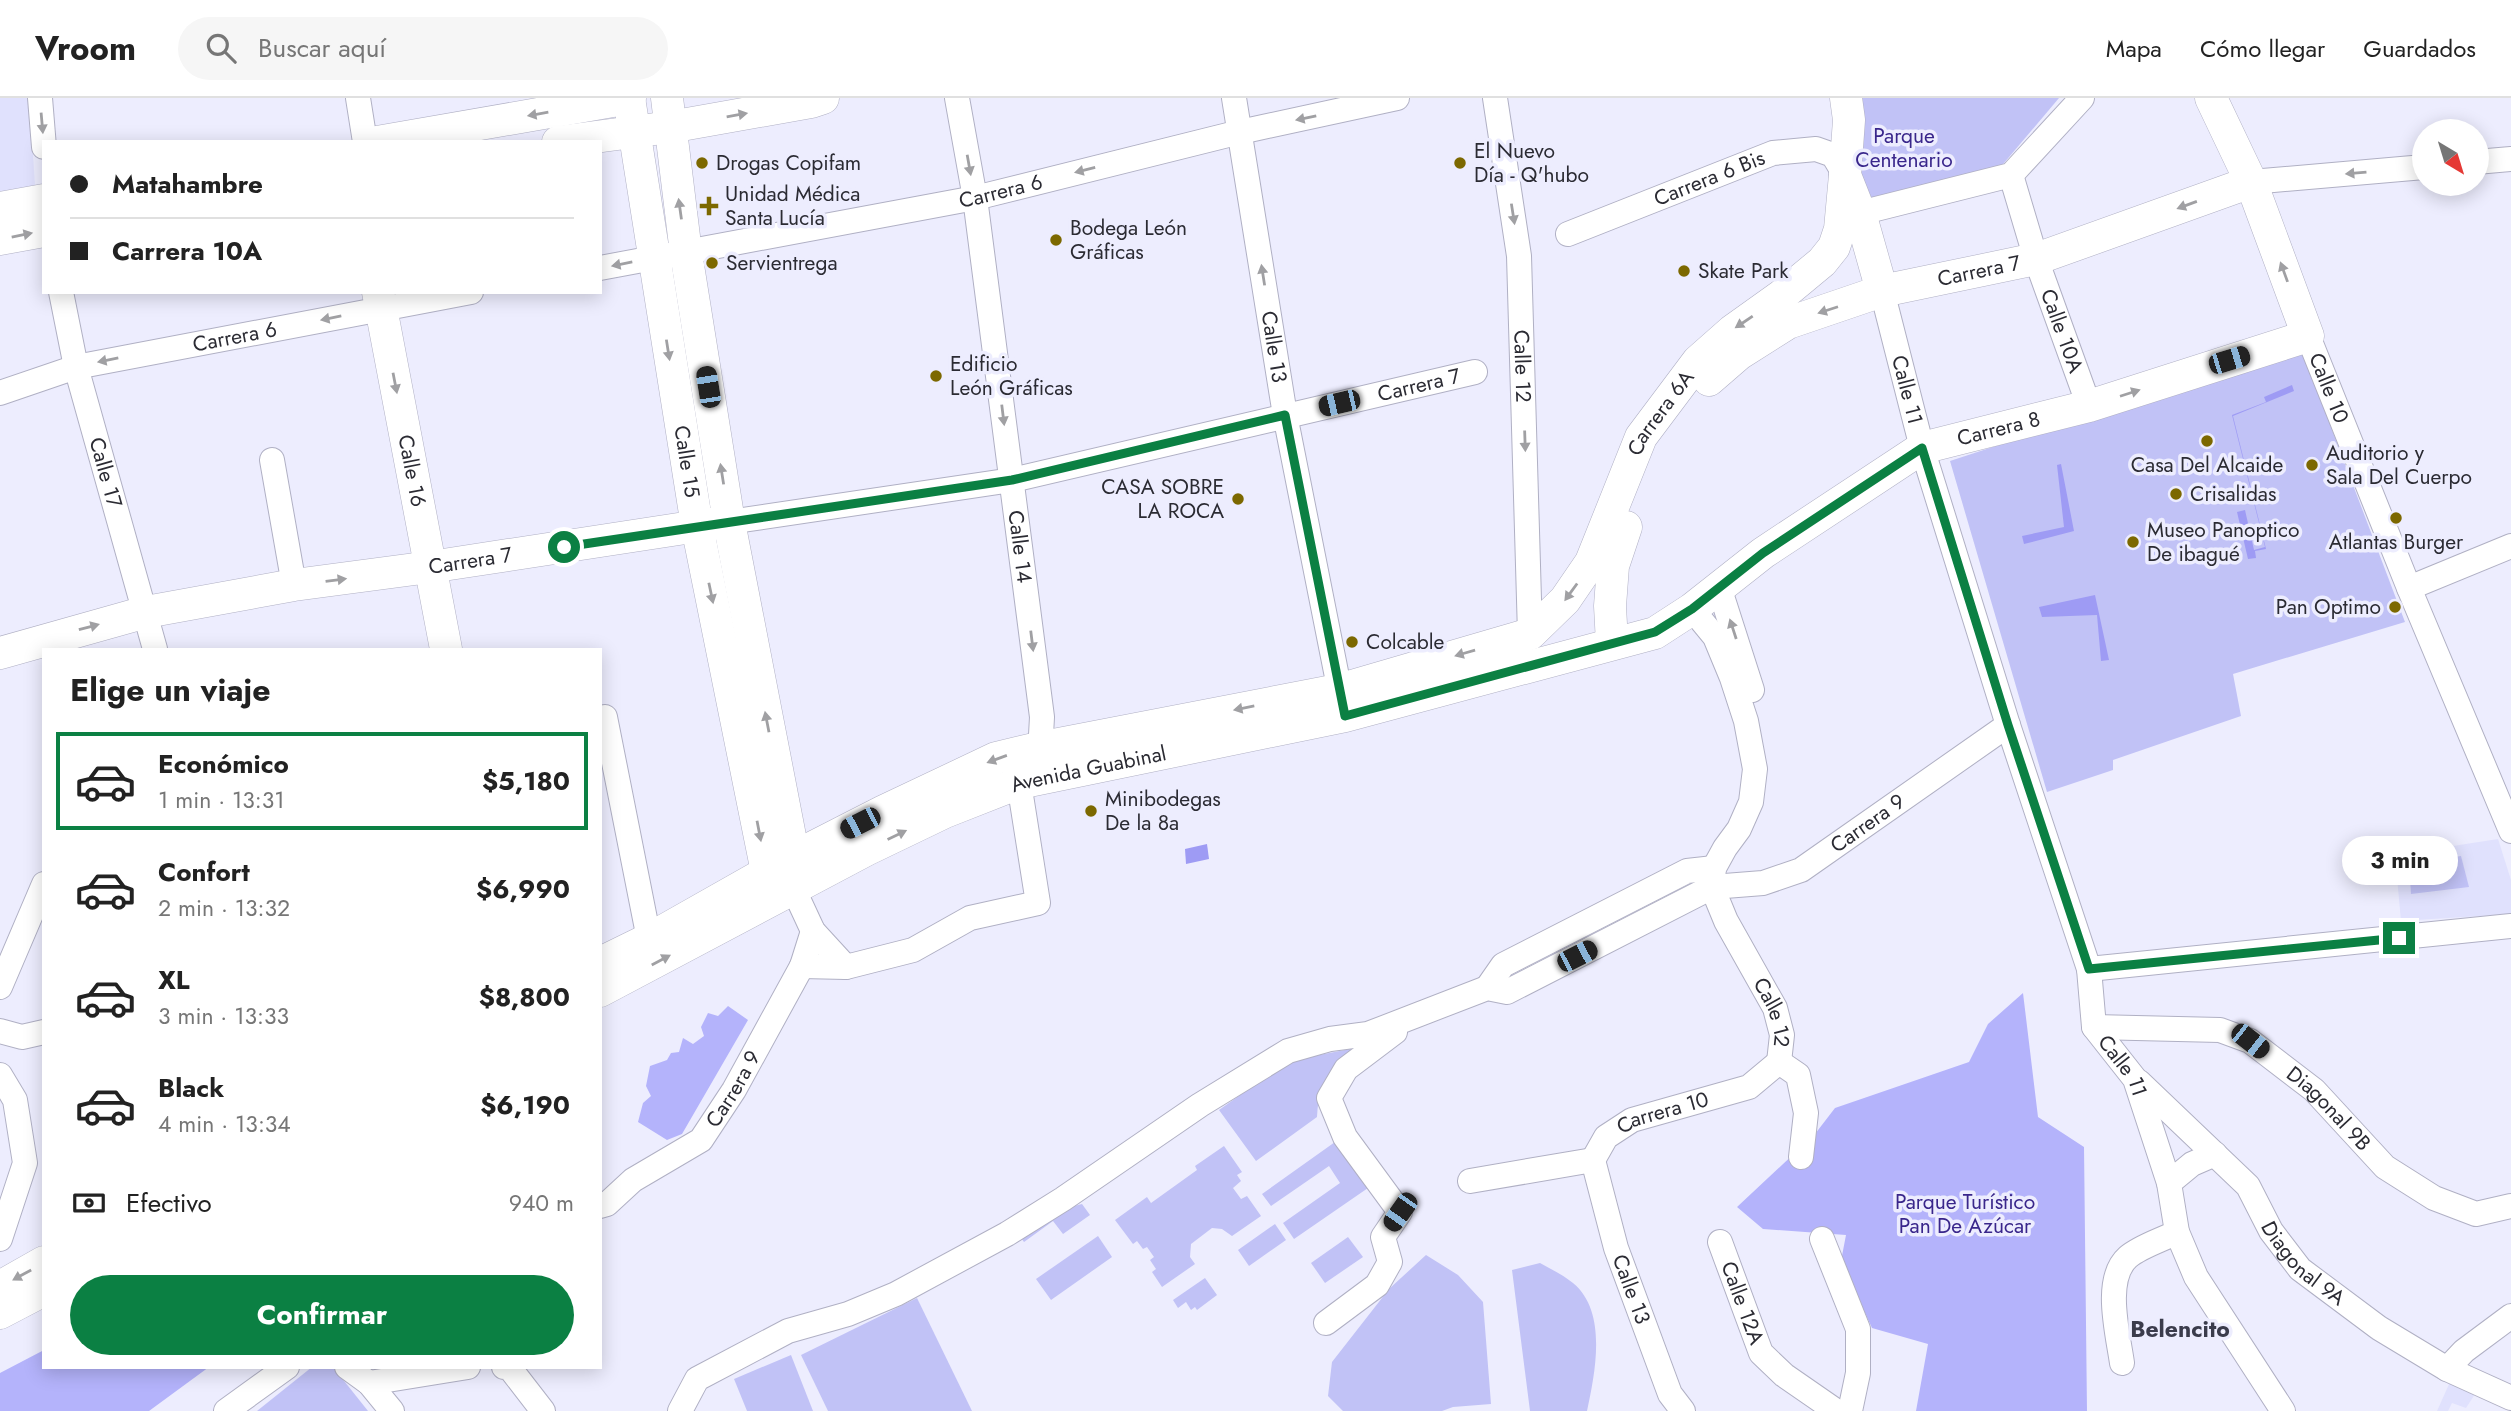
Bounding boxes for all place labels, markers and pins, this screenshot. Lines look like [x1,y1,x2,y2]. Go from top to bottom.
place label: El Nuevo Día - Q'hubo [1474,136,1589,190]
place label: Drogas Copifam [716,148,861,178]
marker: Drogas Copifam [694,155,710,171]
marker: El Nuevo Día - Q'hubo [1452,155,1468,171]
place label: Unidad Médica Santa Lucía [725,179,860,233]
marker: Unidad Médica Santa Lucía [699,196,719,216]
place label: Bodega León Gráficas [1070,213,1187,267]
marker: Bodega León Gráficas [1048,232,1064,248]
place label: Servientrega [726,248,838,278]
marker: Servientrega [704,255,720,271]
place label: Skate Park [1698,256,1789,286]
marker: Skate Park [1676,263,1692,279]
place label: Edificio León Gráficas [950,349,1073,403]
marker: Edificio León Gráficas [928,368,944,384]
marker: Casa Del Alcaide [2199,433,2215,449]
place label: Auditorio y Sala Del Cuerpo [2326,438,2472,492]
place label: Casa Del Alcaide [2131,450,2284,480]
marker: Auditorio y Sala Del Cuerpo [2304,457,2320,473]
place label: CASA SOBRE LA ROCA [1101,472,1224,526]
place label: Crisalidas [2190,479,2276,509]
marker: Crisalidas [2168,486,2184,502]
marker: CASA SOBRE LA ROCA [1230,491,1246,507]
marker: Atlantas Burger [2388,510,2404,526]
place label: Museo Panoptico De ibagué [2147,515,2300,569]
place label: Atlantas Burger [2329,527,2464,557]
marker: Museo Panoptico De ibagué [2125,534,2141,550]
place label: Pan Optimo [2276,592,2381,622]
marker: Pan Optimo [2387,599,2403,615]
place label: Colcable [1366,627,1445,657]
marker: Colcable [1344,634,1360,650]
place label: Minibodegas De la 8a [1105,784,1221,838]
marker: Minibodegas De la 8a [1083,803,1099,819]

